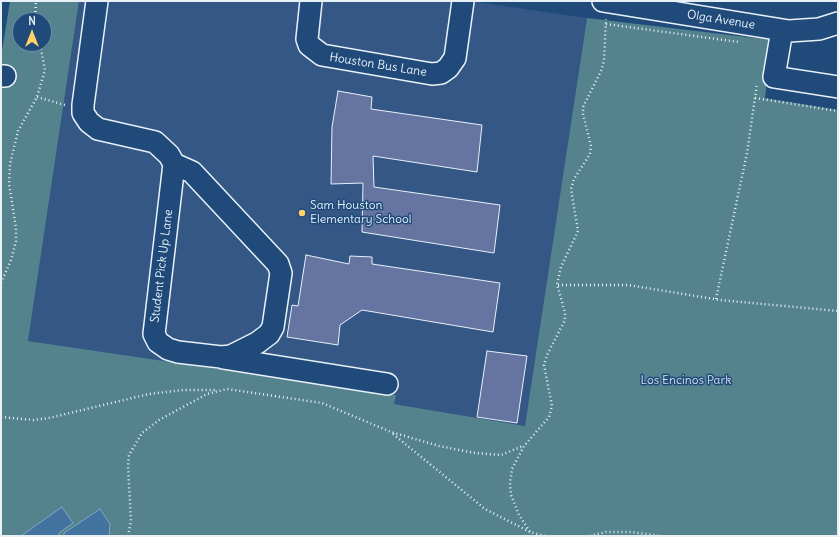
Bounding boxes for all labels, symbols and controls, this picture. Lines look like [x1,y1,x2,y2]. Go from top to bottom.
street label: Olga Avenue [686,8,756,32]
north arrow [12,12,52,52]
text: N [28,14,36,28]
street label: Houston Bus Lane [328,50,428,80]
place label: Sam Houston Elementary School [310,199,411,227]
street label: Student Pick Up Lane [148,208,176,324]
marker: Sam Houston Elementary School [297,208,307,218]
park label: Los Encinos Park [641,374,731,388]

